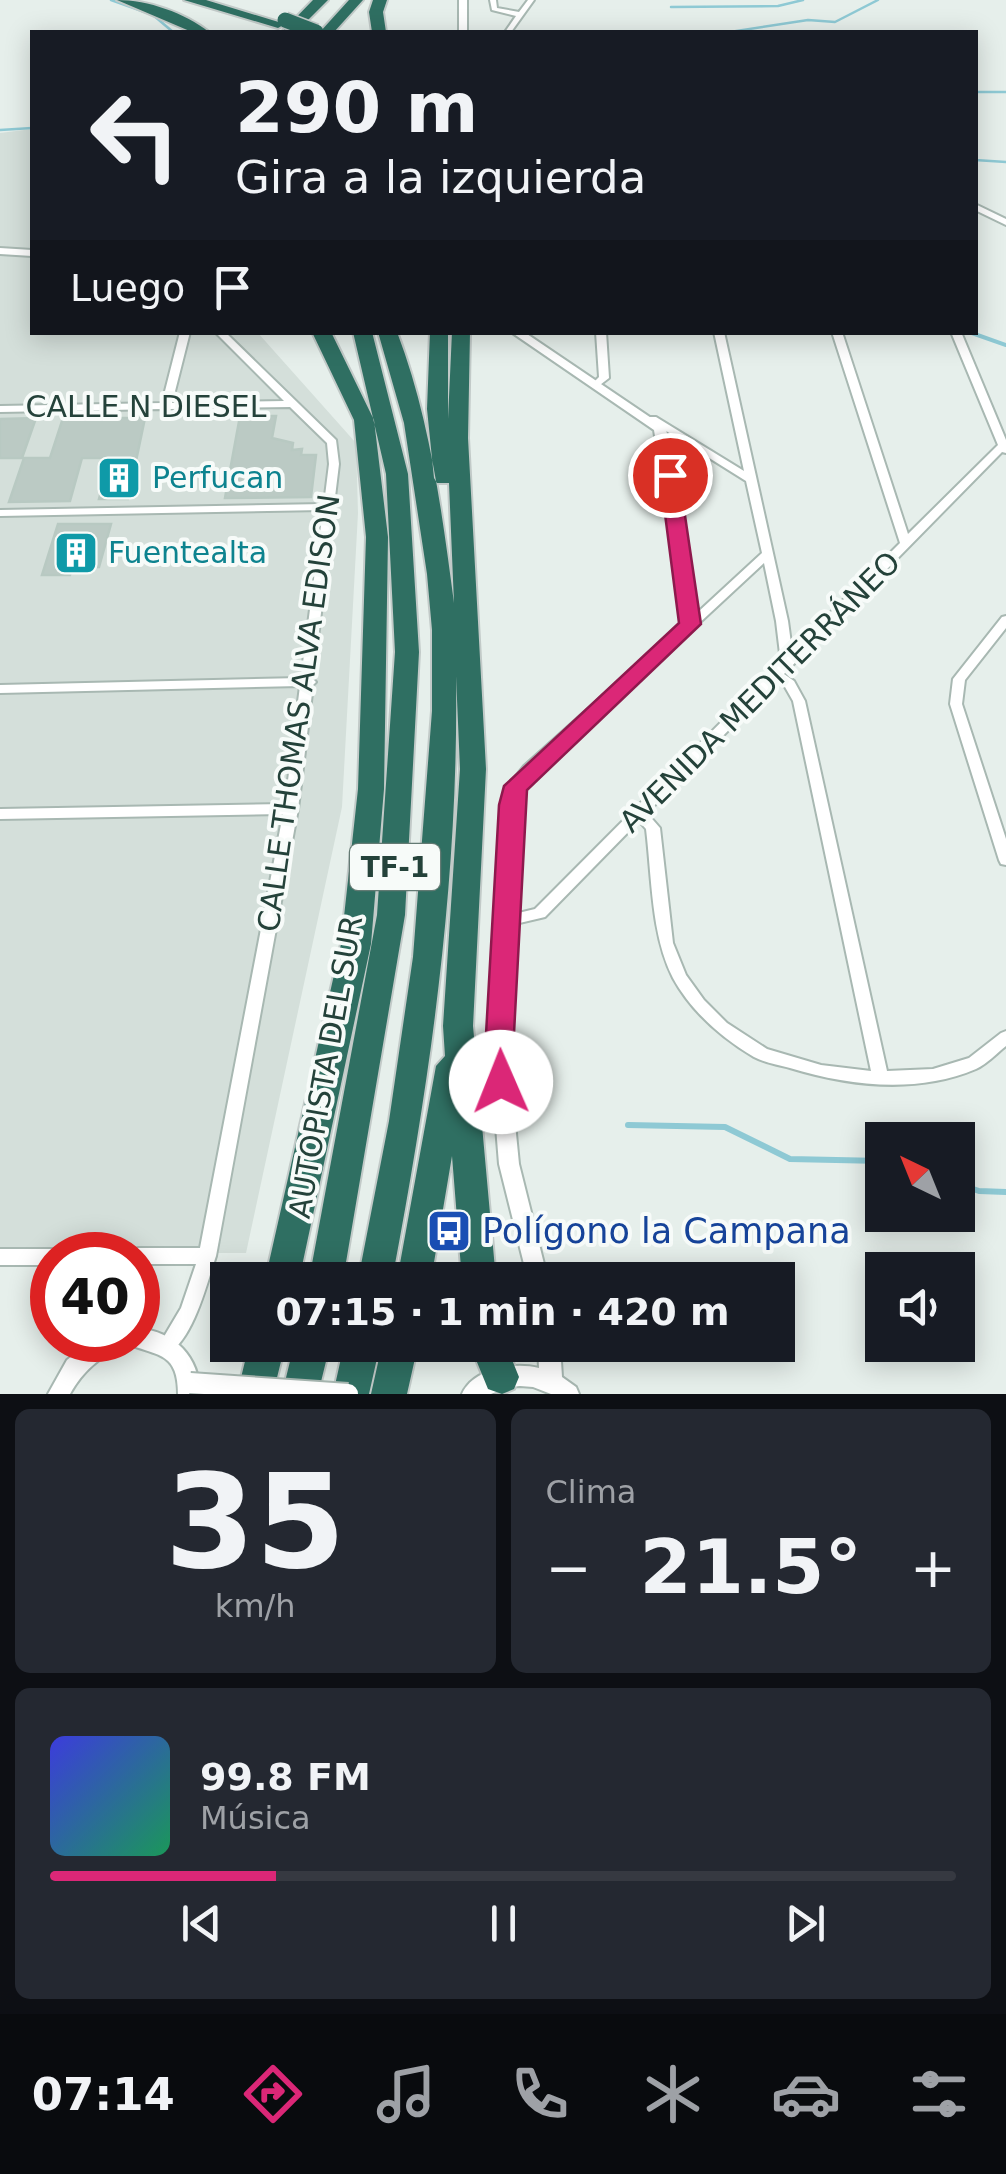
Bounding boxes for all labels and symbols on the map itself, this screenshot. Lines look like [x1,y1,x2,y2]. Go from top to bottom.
street label: CALLE N DIESEL [26,389,267,424]
pin [628,433,713,518]
building icon: Perfucan [96,455,142,501]
place label: Perfucan [152,460,283,495]
street label: CALLE THOMAS ALVA EDISON [250,492,347,934]
building icon: Fuentealta [53,530,99,576]
place label: Fuentealta [108,535,267,570]
street label: AVENIDA MEDITERRÁNEO [612,544,907,839]
road number: TF-1 [350,844,440,890]
street label: AUTOPISTA DEL SUR [282,913,369,1221]
position arrow [449,1030,553,1134]
north arrow [865,1122,975,1232]
bus stop icon: Polígono la Campana [426,1208,472,1254]
place label: Polígono la Campana [482,1211,851,1251]
speed limit sign: 40 [30,1232,160,1362]

